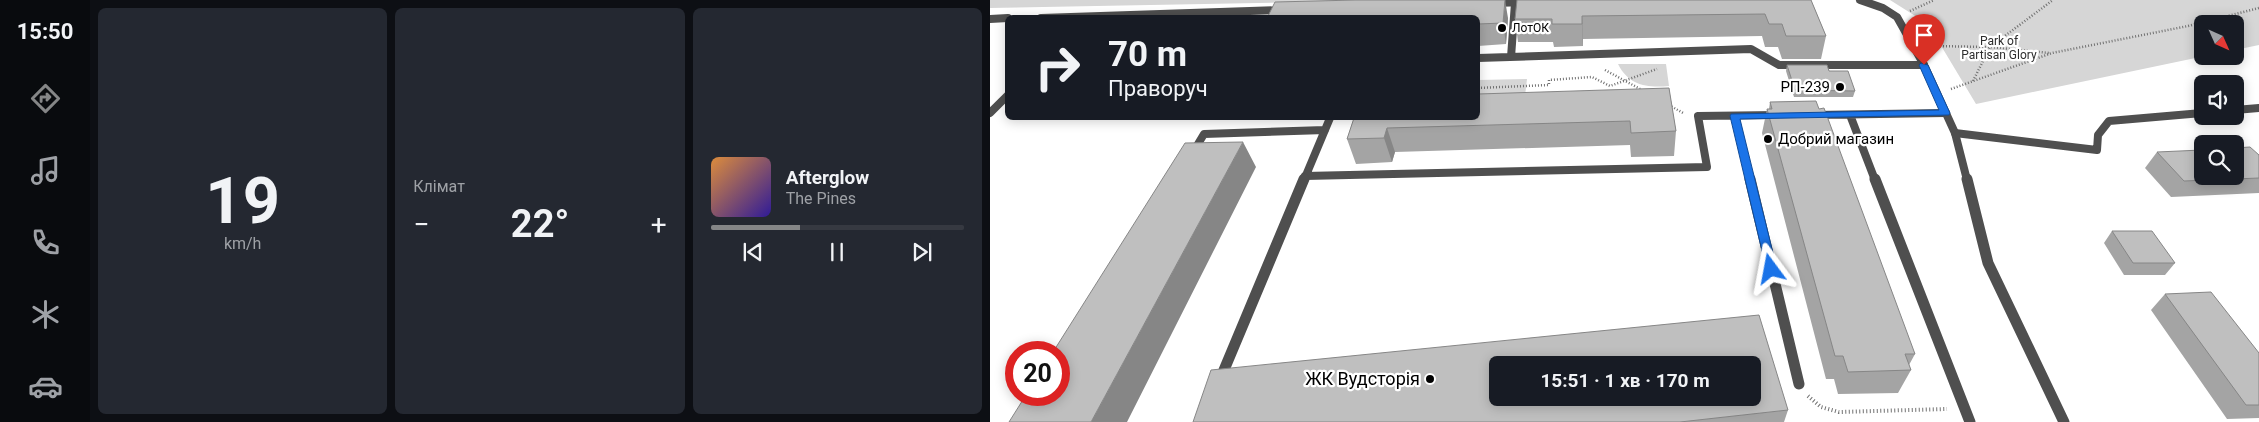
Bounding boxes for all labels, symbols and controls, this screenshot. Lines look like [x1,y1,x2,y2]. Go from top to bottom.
pin [1903,14,1945,65]
north arrow [2194,15,2244,65]
map controls [2194,15,2244,185]
text: 15:50 [17,19,73,44]
place label: ЛотОК [1512,21,1549,35]
icon: arrive [1910,21,1938,49]
marker: ЛотОК [1496,22,1508,34]
text: 70 m [1108,34,1187,75]
park label: Park of Partisan Glory [1961,34,2037,62]
icon: right [1025,35,1090,100]
button: sound [2194,75,2244,125]
text: Праворуч [1108,76,1208,101]
place label: РП-239 [1780,78,1830,96]
icon: directions [28,81,63,116]
marker: РП-239 [1834,81,1846,93]
place label: Добрий магазин [1778,130,1894,148]
marker: Добрий магазин [1762,133,1774,145]
button: search [2194,135,2244,185]
icon: music [28,153,63,188]
text: 19 [205,163,280,239]
text: Afterglow [786,166,869,189]
text: Клімат [413,177,465,196]
text: The Pines [786,189,856,208]
text: 22° [511,202,569,246]
text: − [413,208,429,241]
text: + [651,208,667,241]
icon: phone [28,225,63,260]
text: km/h [224,234,261,253]
icon: previous [739,238,767,266]
icon: pause [823,238,851,266]
icon: next [908,238,936,266]
position arrow [1744,242,1796,294]
icon: climate [28,297,63,332]
speed limit sign: 20 [1005,341,1070,406]
place label: ЖК Вудсторія [1305,368,1420,389]
icon: car [28,369,63,404]
text: 15:51 · 1 хв · 170 m [1540,369,1710,392]
marker: ЖК Вудсторія [1424,373,1436,385]

